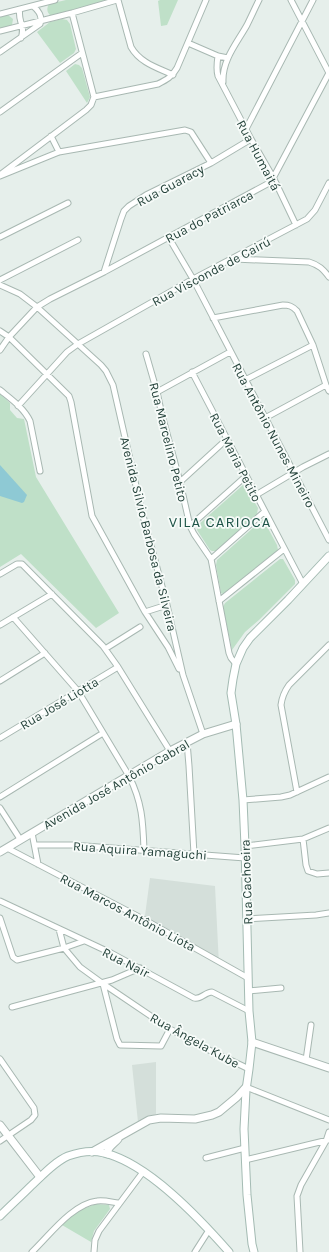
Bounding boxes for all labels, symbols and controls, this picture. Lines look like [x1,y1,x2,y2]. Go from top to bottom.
street label: Rua Humaitá [234,117,283,193]
street label: Rua Guaracy [134,161,206,209]
street label: Rua do Patriarca [163,187,256,246]
street label: Rua Visconde de Cairú [149,234,273,309]
street label: Rua Antônio Nunes Mineiro [229,360,318,510]
street label: Rua Marcelino Petito [146,381,191,503]
street label: Rua Maria Petito [207,410,264,504]
street label: Avenida Silvio Barbosa da Silveira [117,435,180,633]
district label: VILA CARIOCA [169,513,271,531]
street label: Rua José Liotta [17,674,101,733]
street label: Avenida José Antônio Cabral [40,736,192,833]
street label: Rua Aquira Yamaguchi [72,838,207,864]
street label: Rua Cachoeira [238,839,255,925]
street label: Rua Marcos Antônio Liota [58,870,198,955]
street label: Rua Nair [100,944,152,981]
street label: Rua Ângela Kube [148,1009,243,1071]

